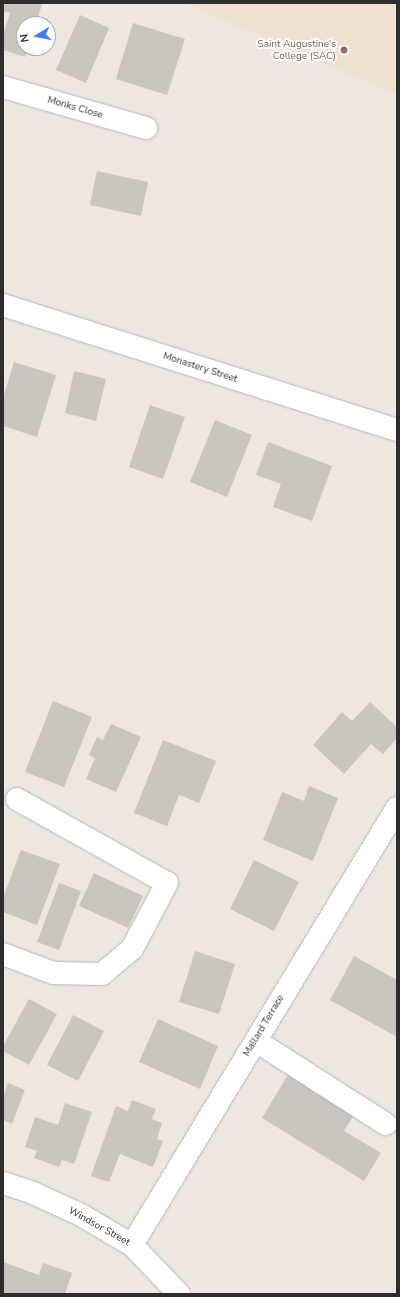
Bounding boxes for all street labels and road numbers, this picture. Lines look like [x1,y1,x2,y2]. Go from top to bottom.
street label: Monks Close [46,94,104,122]
street label: Monastery Street [161,350,239,386]
street label: Mallard Terrace [241,993,287,1059]
street label: Windsor Street [66,1205,132,1249]

